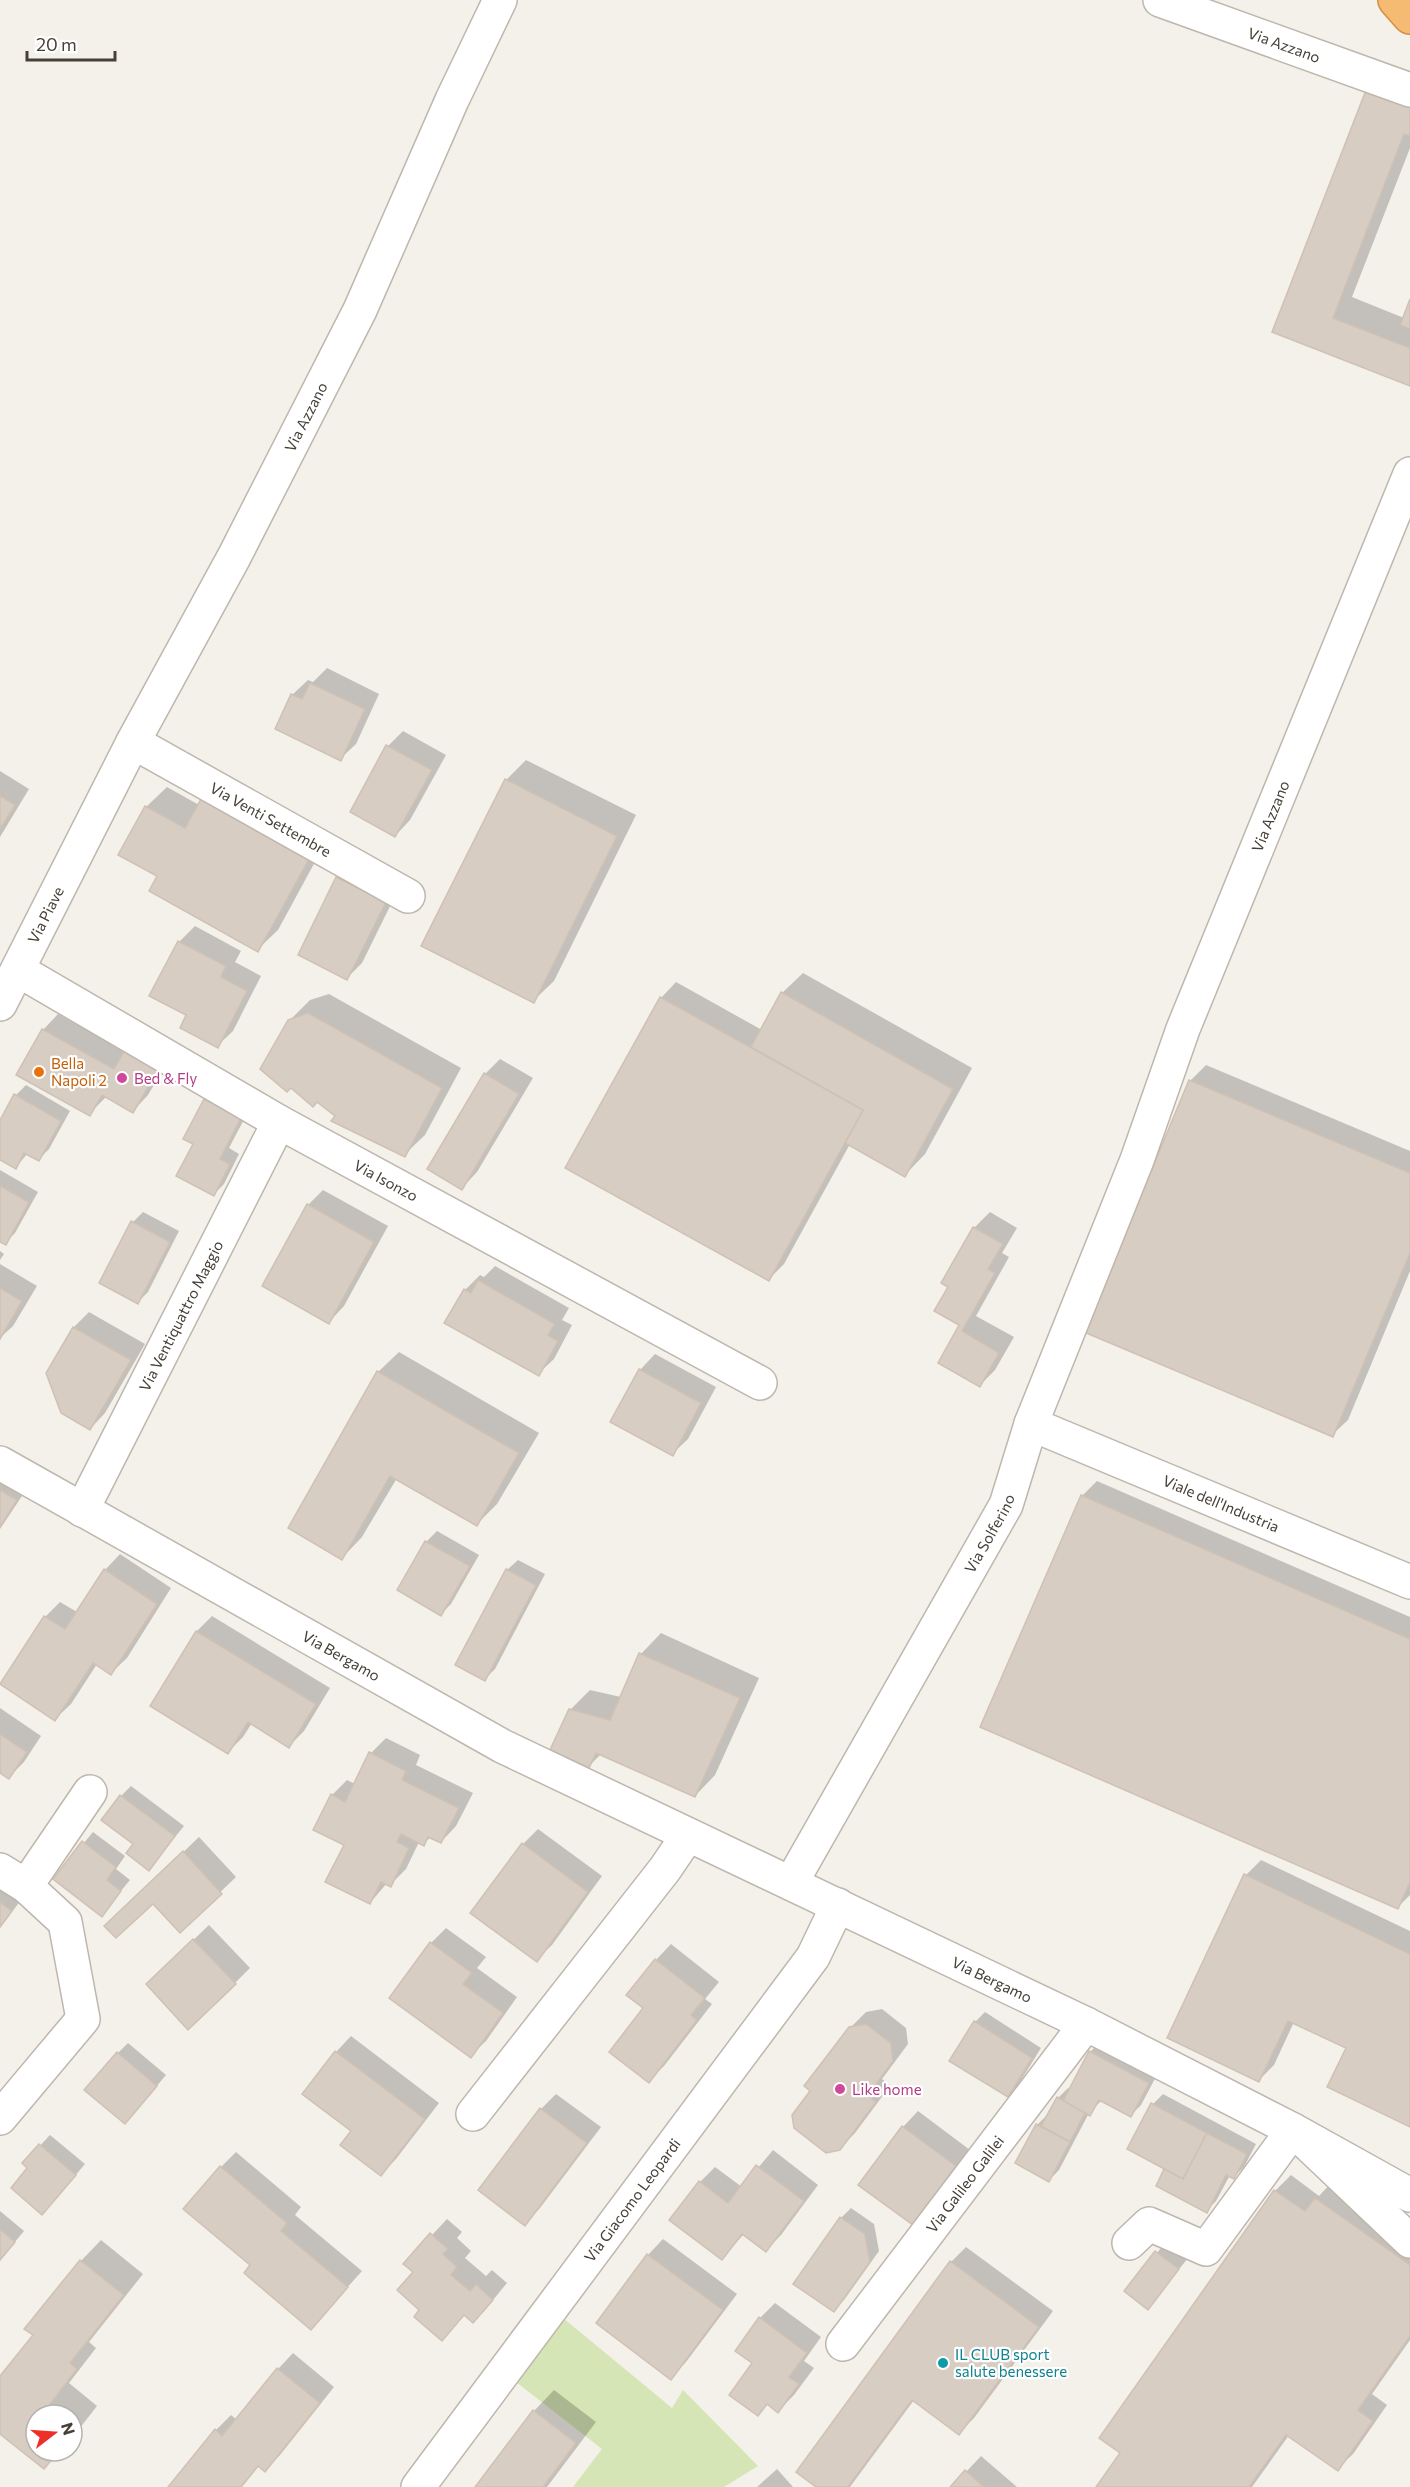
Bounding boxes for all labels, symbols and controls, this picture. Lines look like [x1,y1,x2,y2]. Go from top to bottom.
street label: Via Azzano [1246,23,1323,66]
scale bar [27,24,116,62]
text: 20 m [36,33,77,55]
street label: Via Azzano [280,379,331,455]
street label: Via Venti Settembre [207,778,335,860]
street label: Via Azzano [1247,778,1293,854]
street label: Via Piave [23,883,67,946]
place label: Bella Napoli 2 [51,1054,107,1089]
marker: Bella Napoli 2 [32,1065,46,1079]
place label: Bed & Fly [134,1069,197,1087]
marker: Bed & Fly [115,1071,129,1085]
street label: Via Isonzo [351,1156,421,1205]
street label: Via Ventiquattro Maggio [135,1237,226,1394]
street label: Viale dell'Industria [1160,1471,1282,1536]
street label: Via Solferino [960,1492,1018,1576]
street label: Via Bergamo [299,1626,384,1685]
street label: Via Bergamo [949,1953,1035,2006]
place label: Like home [852,2080,922,2098]
marker: Like home [833,2082,847,2096]
street label: Via Galileo Galilei [922,2132,1007,2236]
street label: Via Giacomo Leopardi [580,2135,684,2265]
place label: IL CLUB sport salute benessere [955,2345,1067,2380]
marker: IL CLUB sport salute benessere [936,2356,950,2370]
north arrow [24,2403,84,2463]
text: N [58,2420,80,2437]

